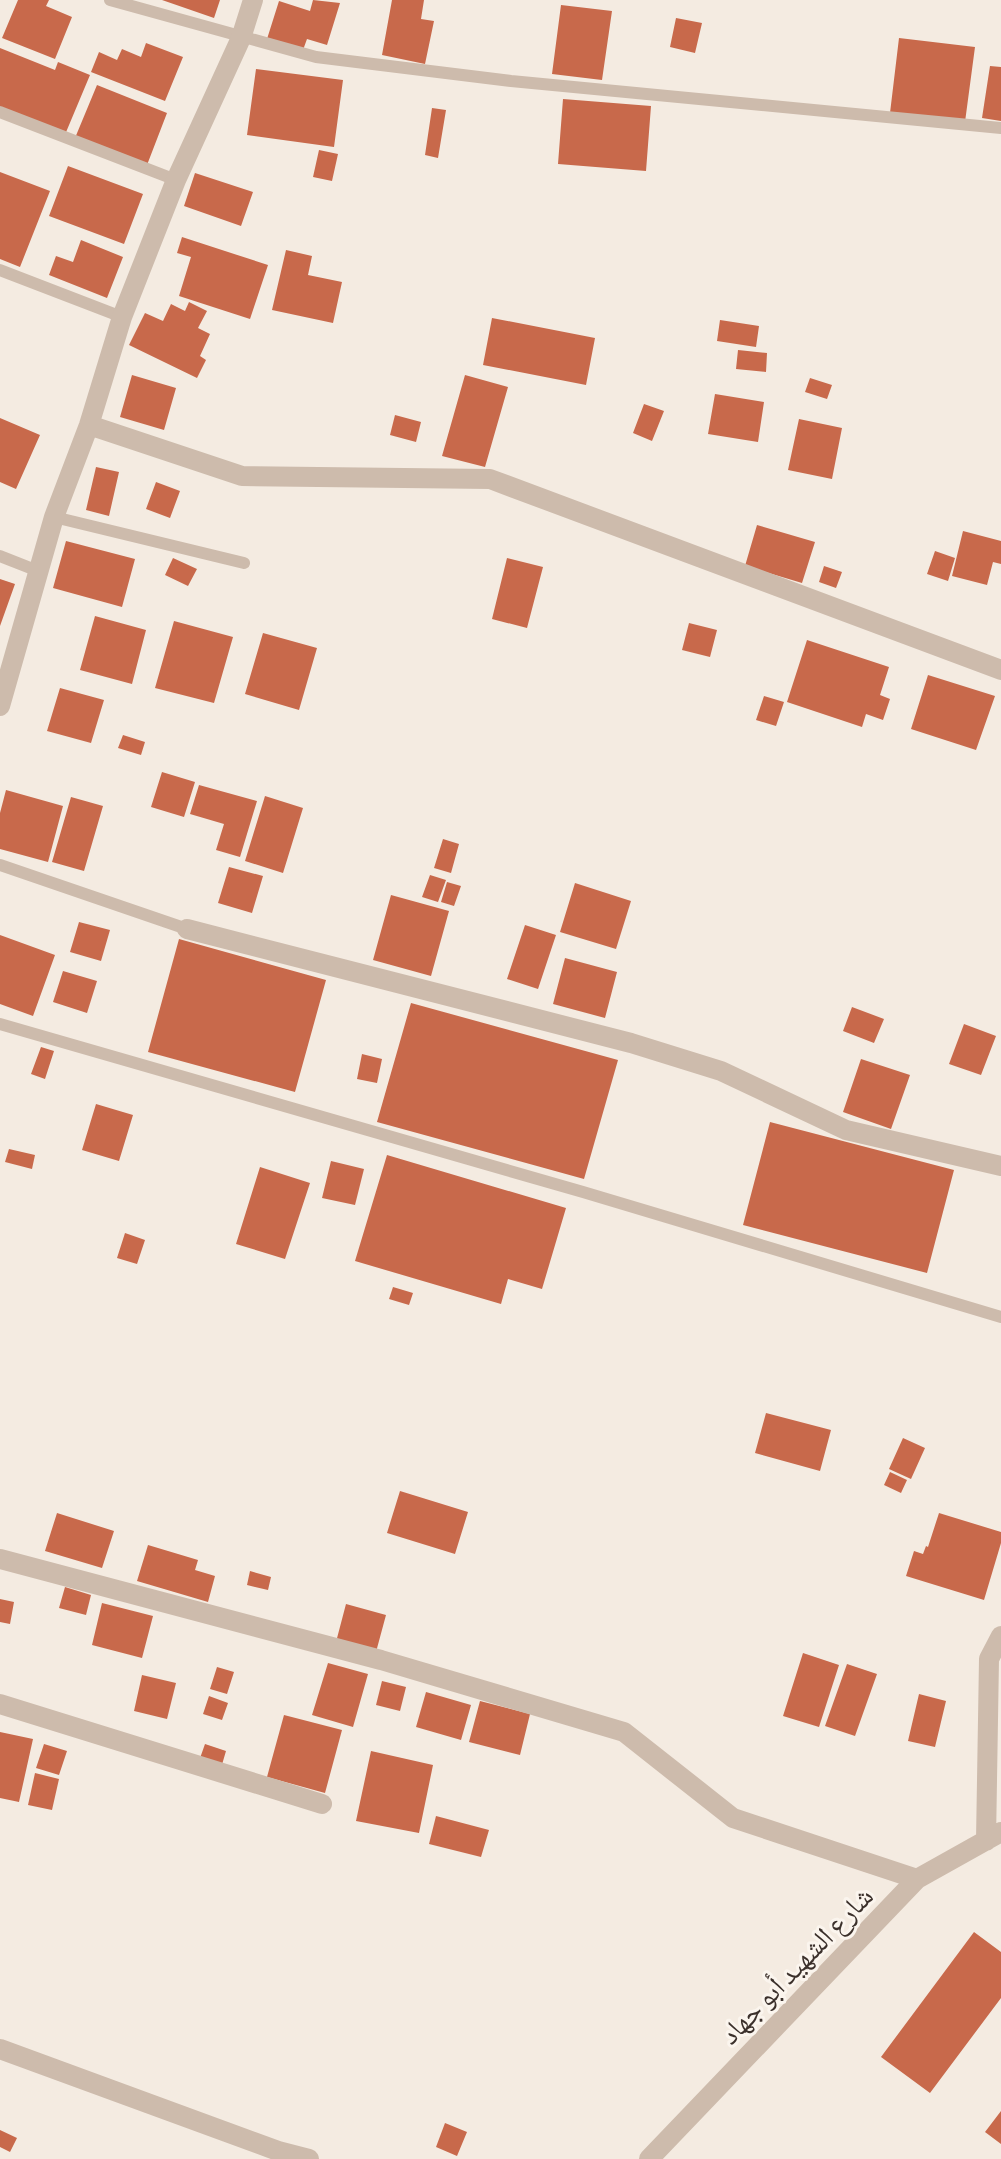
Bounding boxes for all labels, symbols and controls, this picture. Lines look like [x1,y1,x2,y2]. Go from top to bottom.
street label: شارع الشهيد أبو جهاد [712,1879,881,2052]

